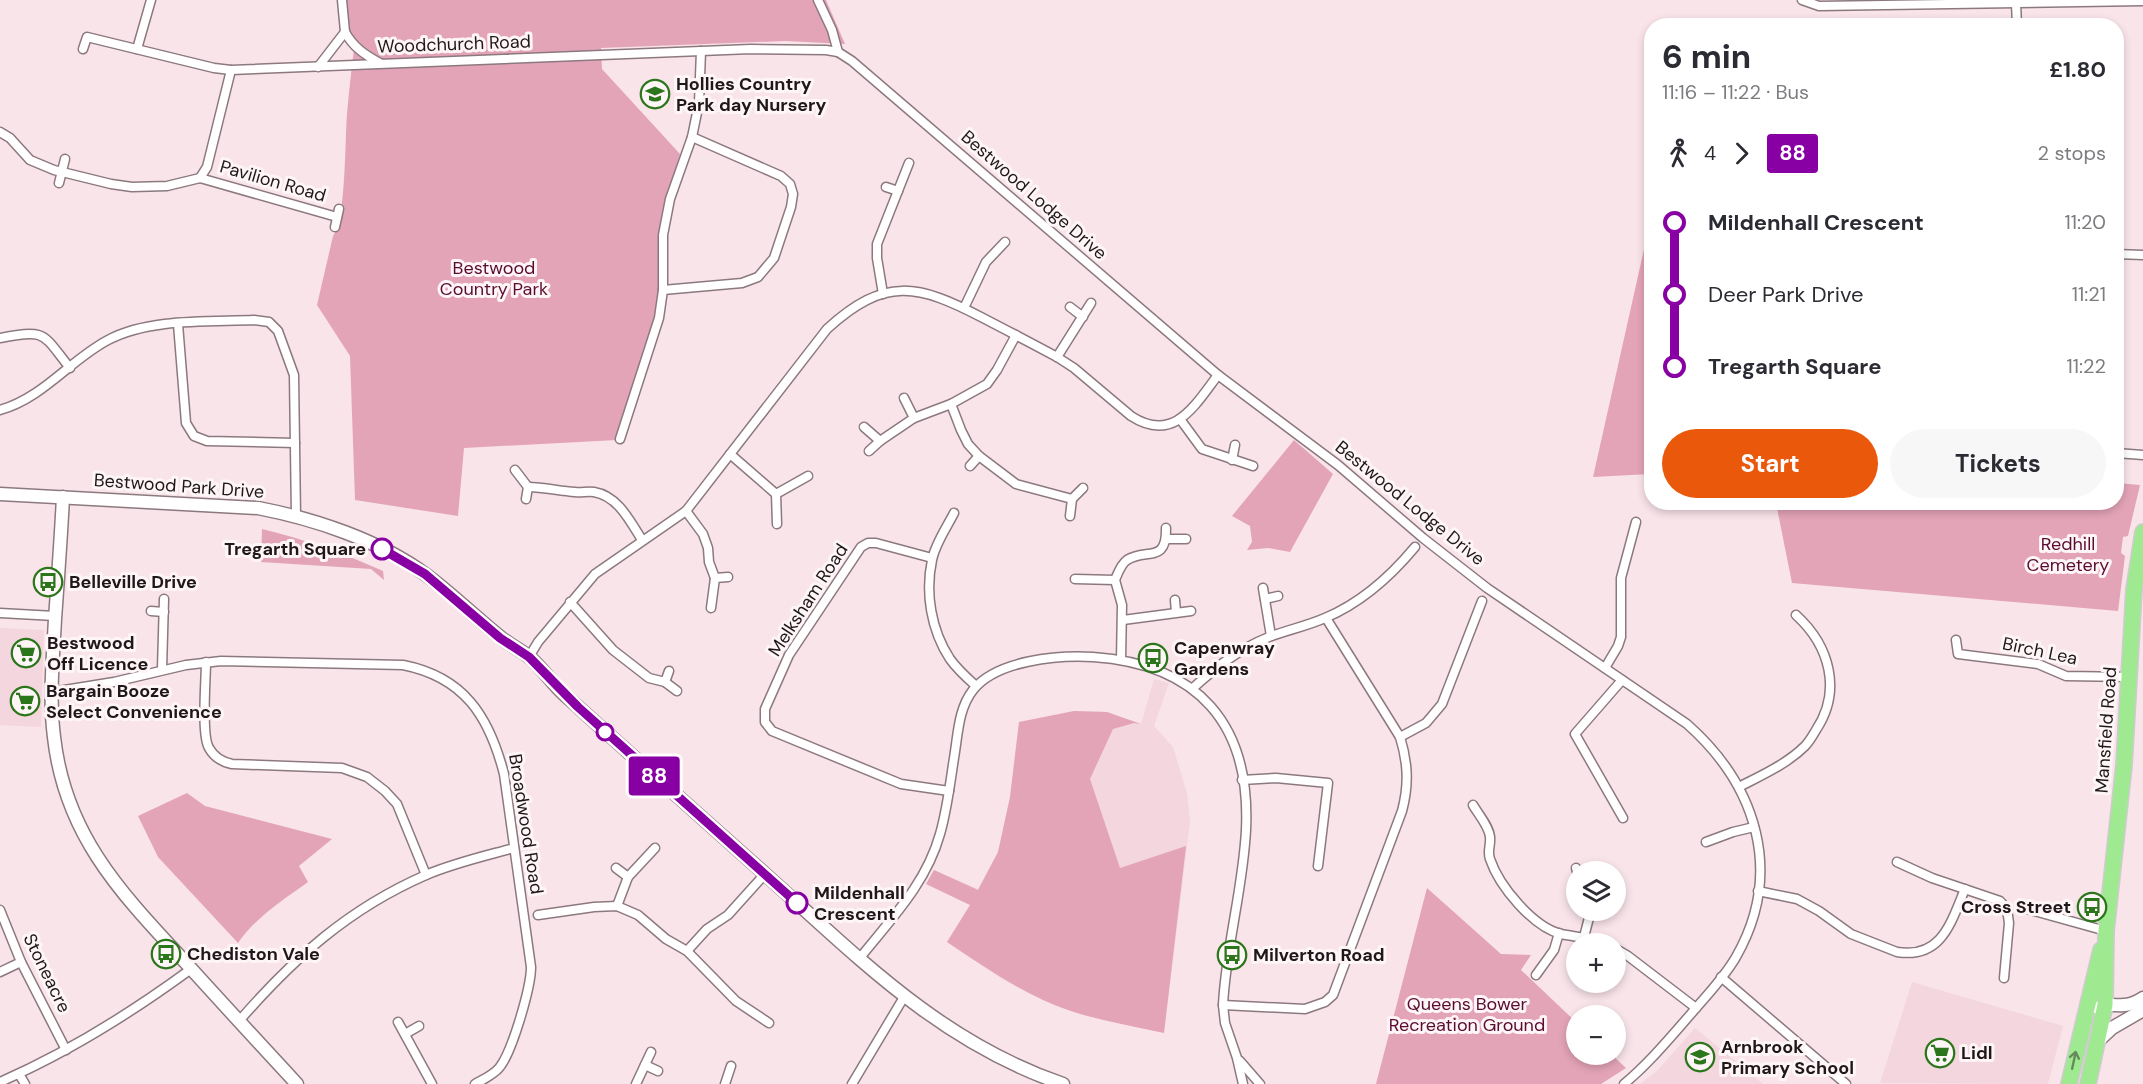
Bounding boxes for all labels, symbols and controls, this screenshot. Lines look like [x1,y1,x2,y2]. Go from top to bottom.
street label: Woodchurch Road [377,29,531,59]
text: 6 min [1662,35,1751,78]
text: £1.80 [2049,55,2106,84]
place label: Hollies Country Park day Nursery [676,72,826,117]
school or university icon: Hollies Country Park day Nursery [639,78,671,110]
text: 11:16 – 11:22 · Bus [1662,79,1809,105]
street label: Bestwood Lodge Drive [956,125,1112,265]
icon: walk [1662,137,1695,170]
icon: forward [1725,137,1758,170]
text: 88 [1779,139,1806,167]
text: 4 [1704,140,1716,166]
text: 2 stops [2038,140,2106,166]
street label: Pavilion Road [217,154,329,208]
text: Mildenhall Crescent [1708,208,1924,237]
text: 11:20 [2064,209,2106,235]
park label: Bestwood Country Park [440,256,548,301]
text: Deer Park Drive [1708,280,1864,309]
text: 11:21 [2072,281,2106,307]
text: Tregarth Square [1708,352,1881,381]
text: 11:22 [2066,353,2106,379]
button: Start [1662,429,1878,498]
button: Tickets [1890,429,2106,498]
street label: Bestwood Lodge Drive [1330,435,1490,571]
street label: Bestwood Park Drive [93,468,265,504]
park label: Redhill Cemetery [2027,532,2109,577]
place label: Tregarth Square [224,537,366,561]
marker: Tregarth Square [371,538,393,560]
street label: Melksham Road [763,539,853,661]
bus stop icon: Belleville Drive [32,566,64,598]
place label: Belleville Drive [69,570,197,594]
place label: Bestwood Off Licence [47,631,148,676]
street label: Birch Lea [2000,631,2080,671]
place label: Capenwray Gardens [1174,636,1275,681]
supermarket icon: Bestwood Off Licence [10,637,42,669]
bus stop icon: Capenwray Gardens [1137,642,1169,674]
street label: Mansfield Road [2090,666,2122,794]
place label: Bargain Booze Select Convenience [46,679,222,724]
supermarket icon: Bargain Booze Select Convenience [9,685,41,717]
unlabelled marker [596,723,614,741]
street label: Broadwood Road [503,752,549,896]
line badge: 88 [627,756,681,796]
text: 88 [641,762,667,790]
map controls [1566,861,1626,1065]
button: layers [1566,861,1626,921]
place label: Mildenhall Crescent [814,881,905,926]
bus stop icon: Cross Street [2076,891,2108,923]
marker: Mildenhall Crescent [786,892,808,914]
place label: Cross Street [1961,895,2071,919]
street label: Stoneacre [18,929,76,1017]
button: + [1566,933,1626,993]
bus stop icon: Chediston Vale [150,938,182,970]
bus stop icon: Milverton Road [1216,939,1248,971]
place label: Chediston Vale [187,942,320,966]
place label: Milverton Road [1253,943,1385,967]
park label: Queens Bower Recreation Ground [1389,992,1545,1037]
button: − [1566,1005,1626,1065]
place label: Arnbrook Primary School [1721,1035,1854,1080]
supermarket icon: Lidl [1924,1037,1956,1069]
school or university icon: Arnbrook Primary School [1684,1041,1716,1073]
place label: Lidl [1961,1041,1993,1065]
one-way arrow [2069,1051,2080,1070]

